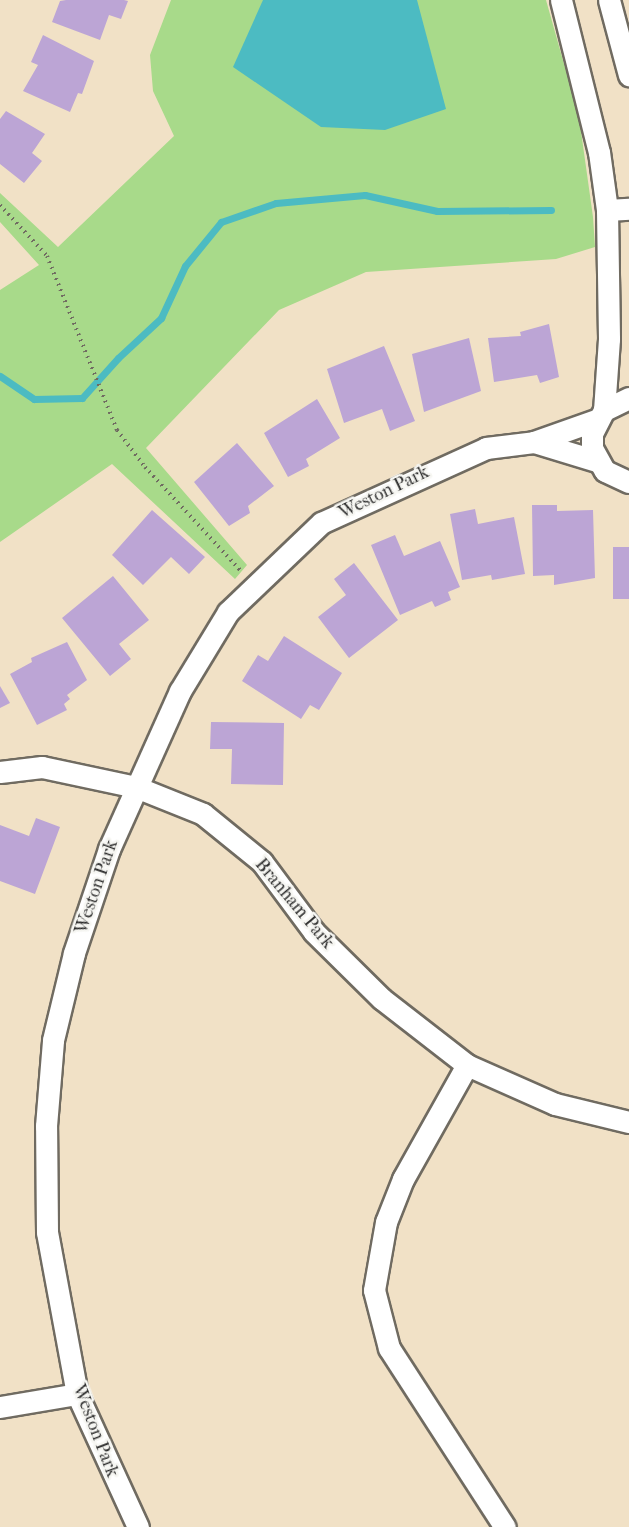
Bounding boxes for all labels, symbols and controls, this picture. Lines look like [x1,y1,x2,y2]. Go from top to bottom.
street label: Weston Park [335,462,433,524]
street label: Weston Park [71,837,123,937]
street label: Branham Park [250,854,338,954]
street label: Weston Park [67,1382,123,1480]

